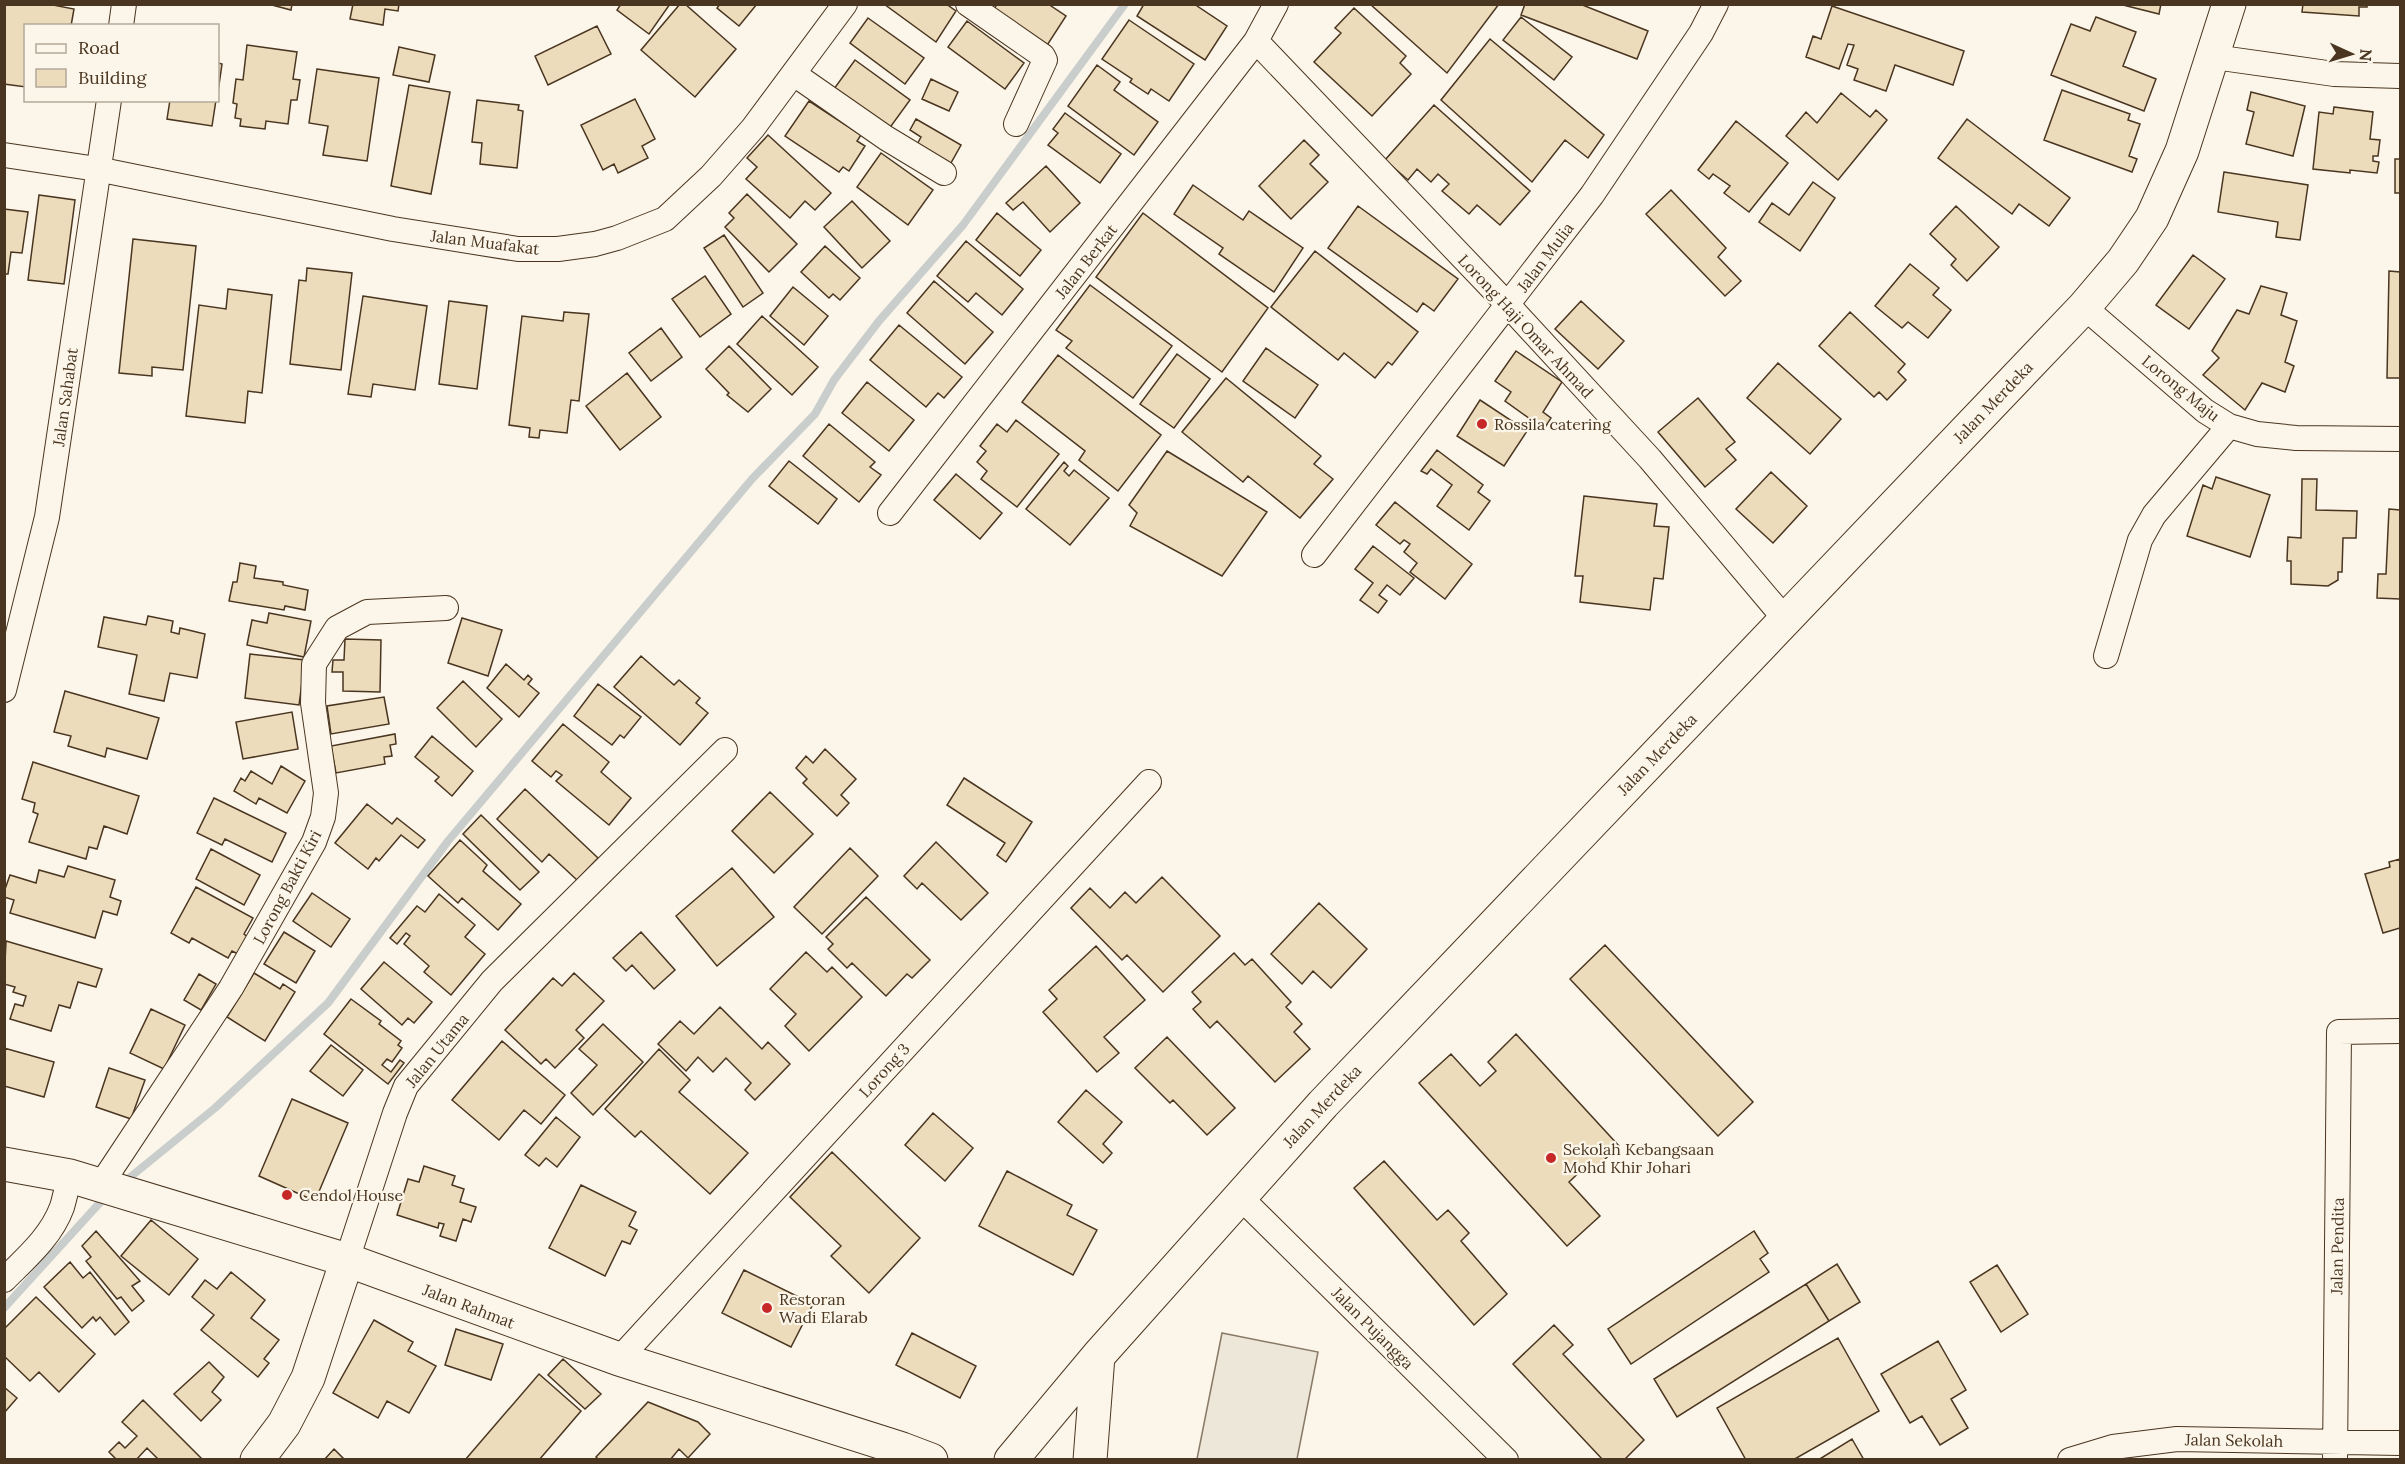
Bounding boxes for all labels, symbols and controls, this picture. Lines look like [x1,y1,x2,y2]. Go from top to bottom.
legend [24,24,219,102]
north arrow [2321,24,2381,84]
text: Road [78,36,120,59]
text: N [2356,48,2376,62]
text: Building [78,66,148,89]
street label: Jalan Mulia [1512,218,1578,297]
street label: Jalan Berkat [1050,219,1122,303]
street label: Jalan Muafakat [428,225,541,259]
street label: Lorong Haji Omar Ahmad [1454,250,1598,402]
street label: Jalan Sahabat [48,346,82,449]
street label: Lorong Maju [2138,351,2224,426]
street label: Jalan Merdeka [1948,357,2037,448]
place label: Rossila catering [1494,414,1612,434]
marker: Rossila catering [1475,417,1489,431]
street label: Jalan Merdeka [1612,709,1701,800]
street label: Lorong Bakti Kiri [249,827,325,947]
street label: Jalan Utama [400,1009,473,1092]
street label: Lorong 3 [854,1039,914,1101]
street label: Jalan Merdeka [1278,1061,1365,1152]
place label: Sekolah Kebangsaan Mohd Khir Johari [1563,1139,1714,1177]
marker: Sekolah Kebangsaan Mohd Khir Johari [1544,1151,1558,1165]
place label: Cendol House [299,1185,404,1205]
marker: Cendol House [280,1188,294,1202]
street label: Jalan Pendita [2326,1197,2348,1296]
street label: Jalan Rahmat [419,1279,519,1333]
street label: Jalan Pujangga [1327,1282,1418,1373]
place label: Restoran Wadi Elarab [779,1289,868,1327]
marker: Restoran Wadi Elarab [760,1301,774,1315]
street label: Jalan Sekolah [2184,1429,2284,1451]

